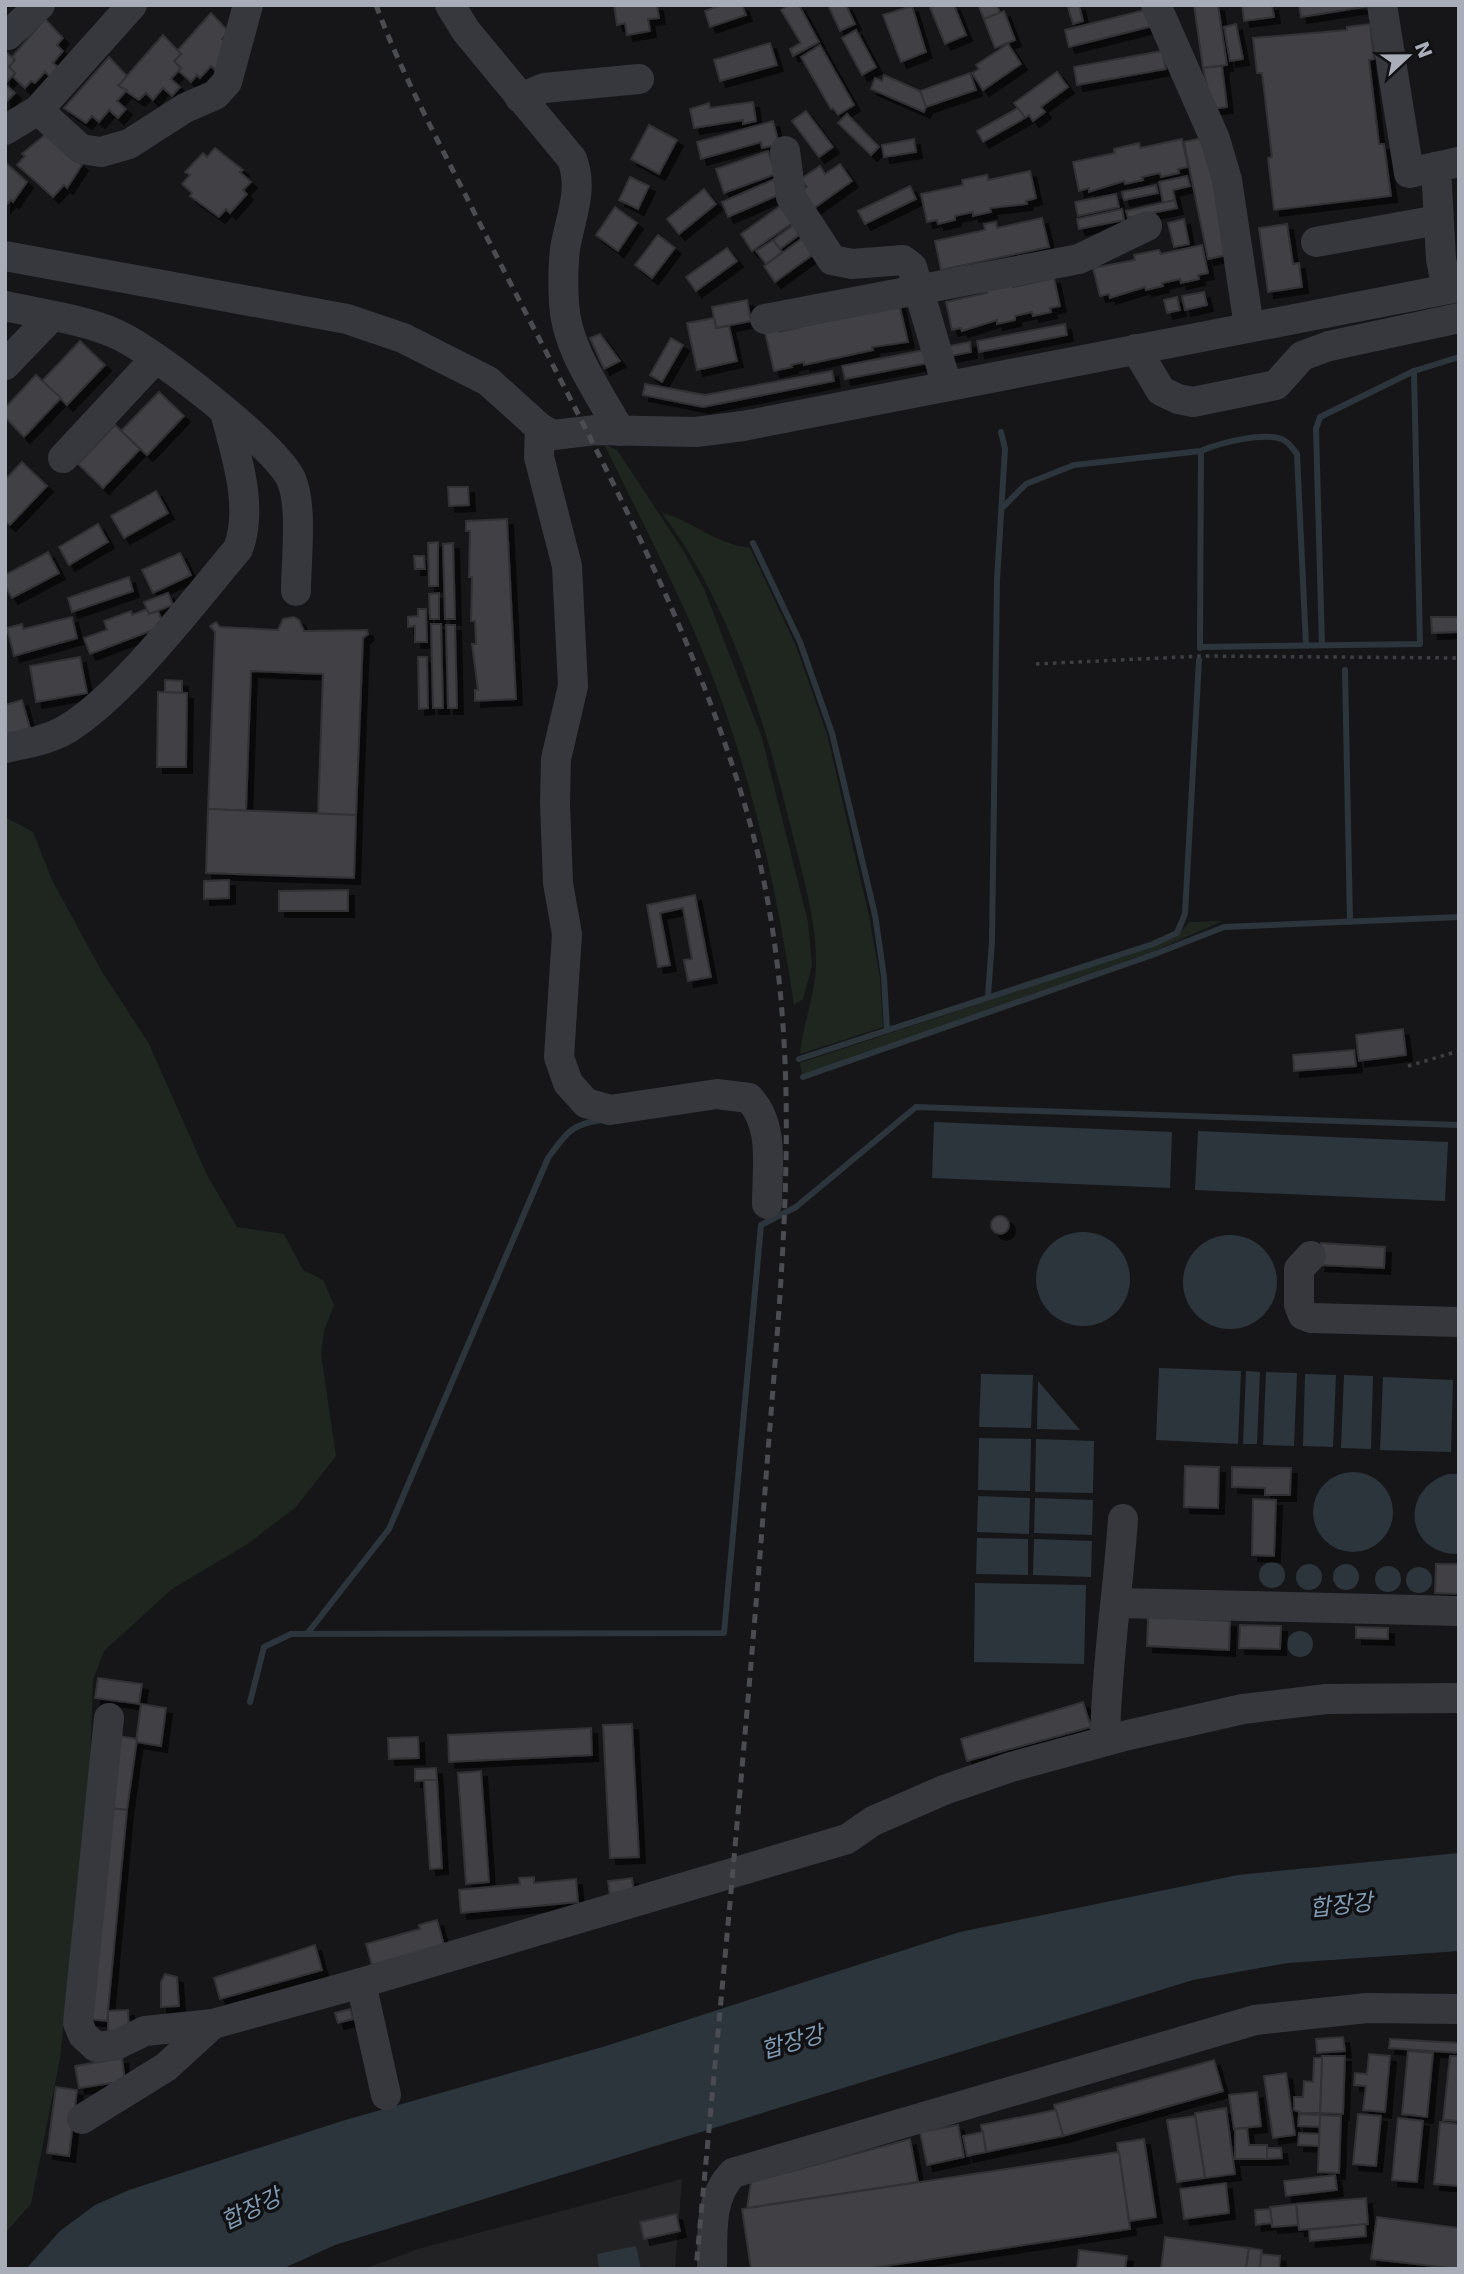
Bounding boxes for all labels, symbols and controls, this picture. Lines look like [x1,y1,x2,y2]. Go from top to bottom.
north arrow [1373,21,1443,91]
text: N [1411,38,1437,61]
water label: 합장강 [1308,1888,1377,1921]
water label: 합장강 [758,2020,829,2063]
water label: 합장강 [217,2182,288,2235]

